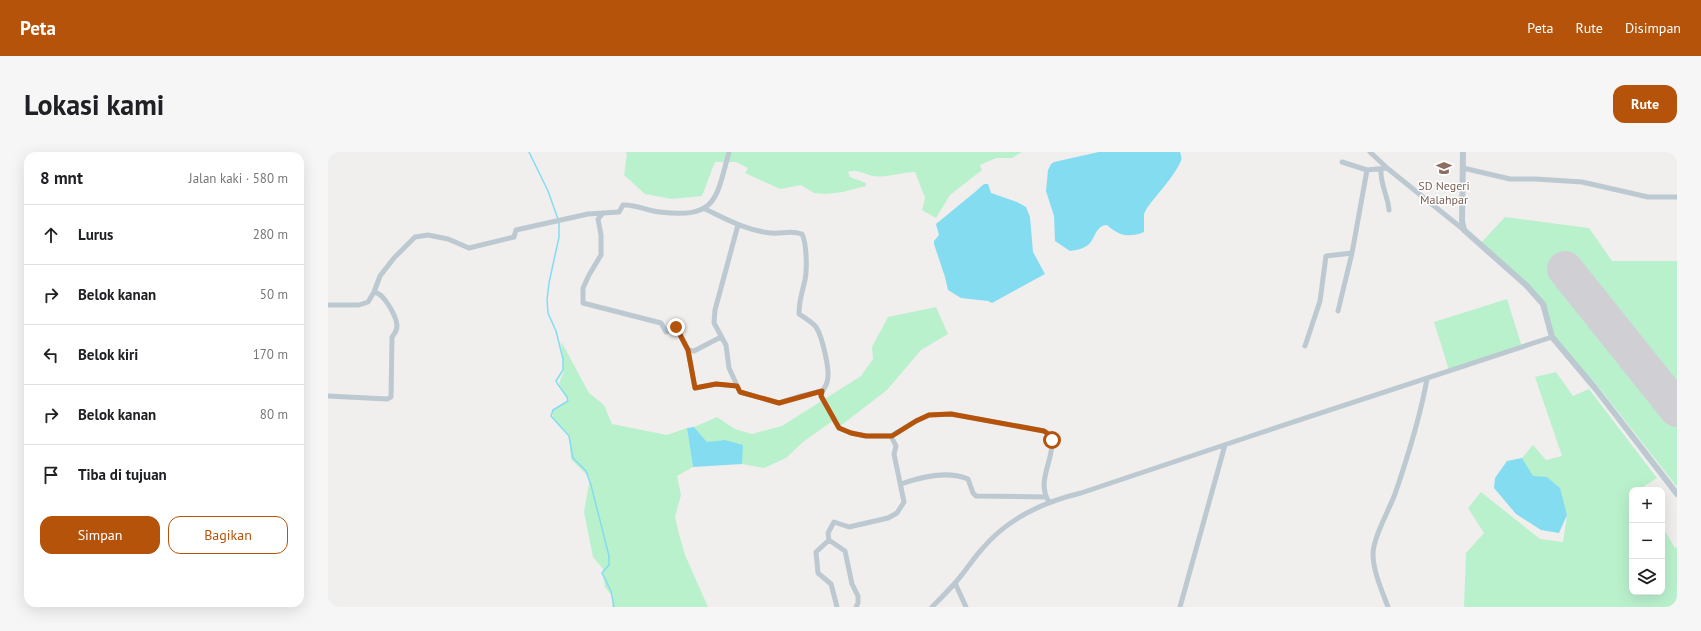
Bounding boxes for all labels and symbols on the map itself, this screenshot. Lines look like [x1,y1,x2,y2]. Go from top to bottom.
school or university icon: SD Negeri Malahpar [1435,159,1453,177]
place label: SD Negeri Malahpar [1418,178,1470,207]
route end [667,318,685,336]
route start [1043,431,1061,449]

